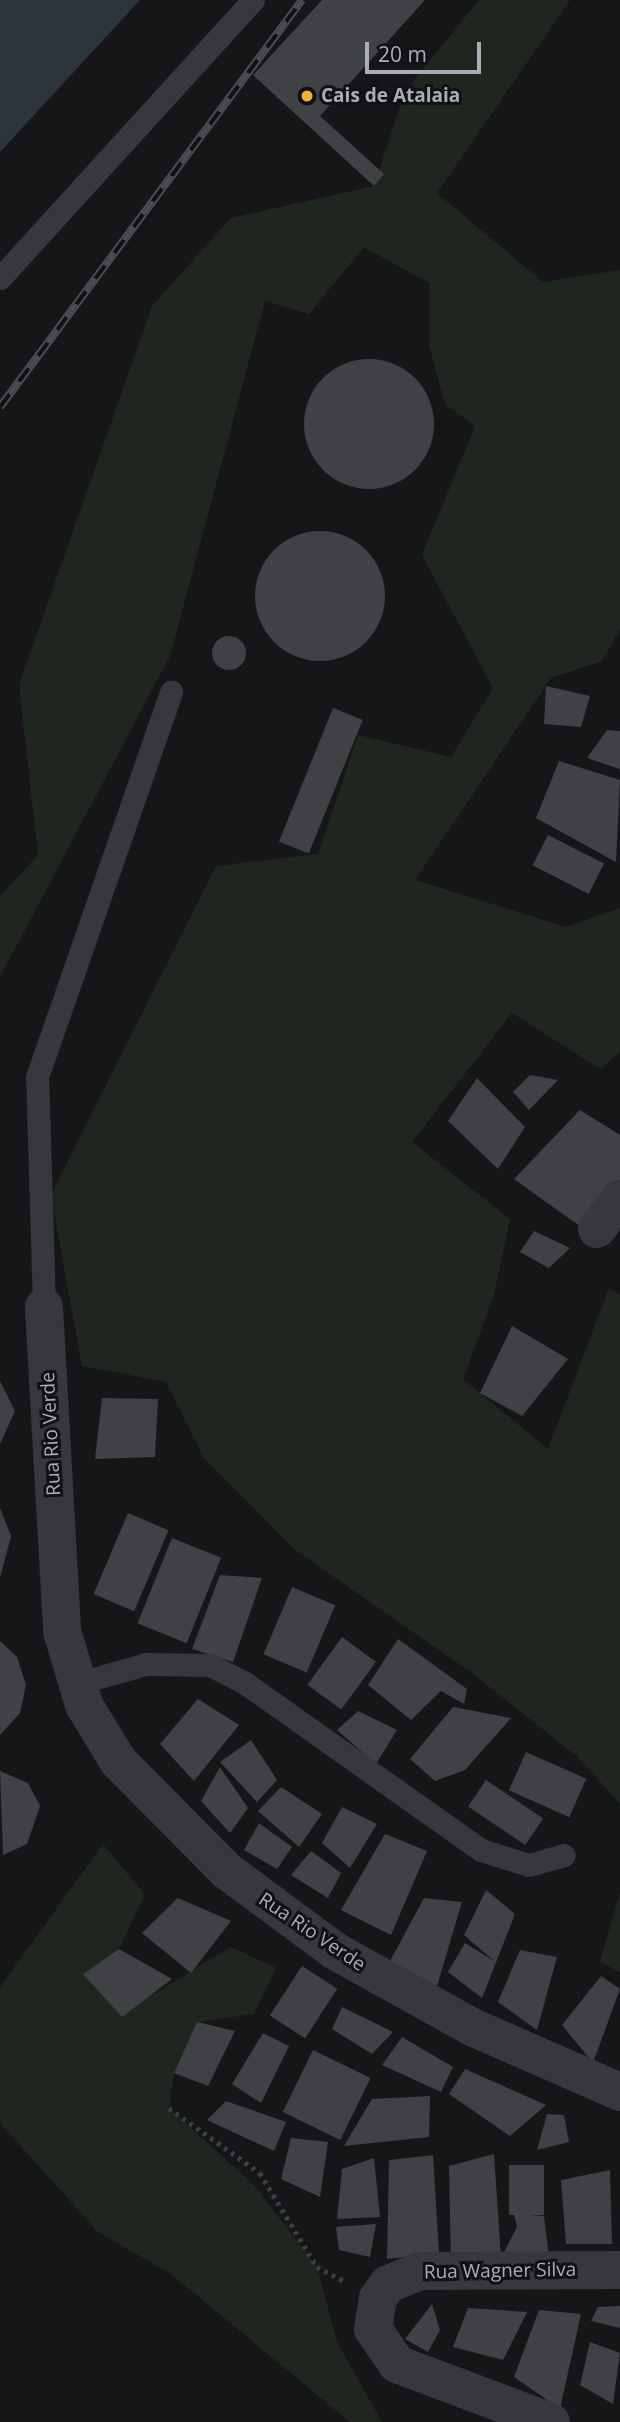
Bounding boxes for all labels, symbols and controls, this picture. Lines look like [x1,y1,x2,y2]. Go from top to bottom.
scale bar [368,28,484,72]
text: 20 m [378,40,427,68]
place label: Cais de Atalaia [321,85,460,107]
marker: Cais de Atalaia [299,88,315,104]
street label: Rua Rio Verde [36,1372,66,1496]
street label: Rua Rio Verde [254,1888,370,1976]
street label: Rua Wagner Silva [424,2258,576,2284]

